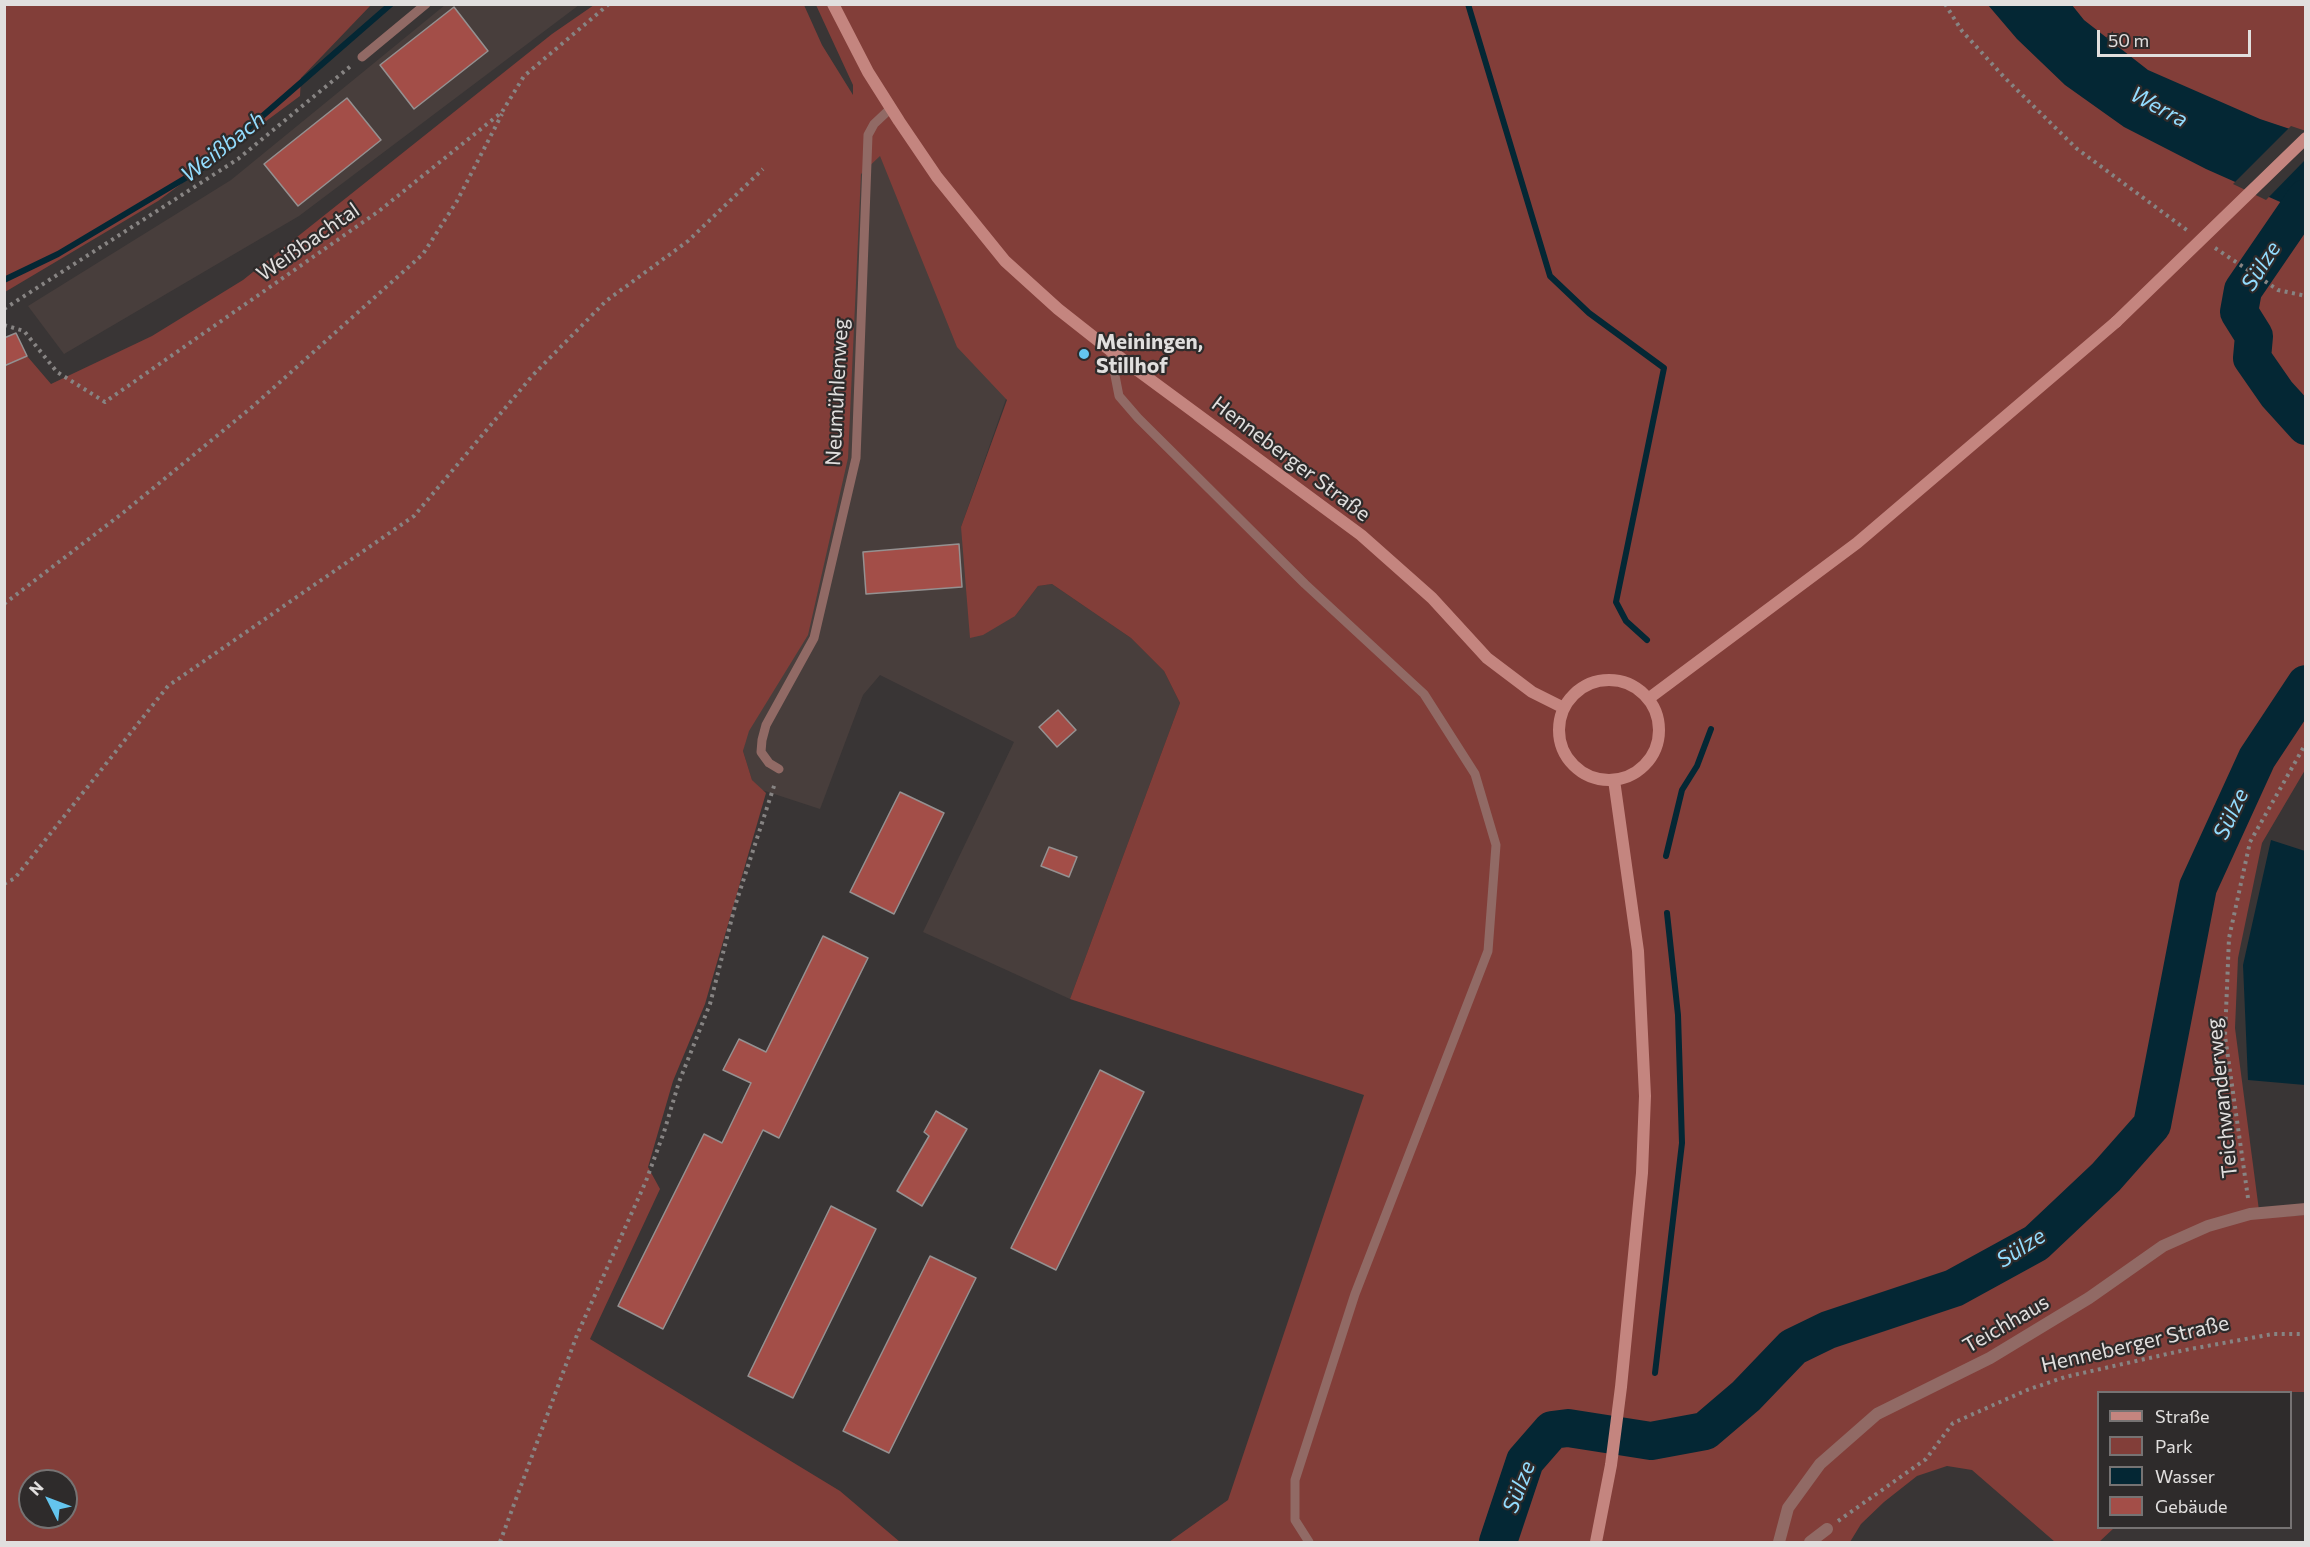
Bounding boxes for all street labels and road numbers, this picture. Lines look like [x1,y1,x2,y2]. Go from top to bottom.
street label: Weißbachtal [252,197,364,287]
street label: Neumühlenweg [821,318,853,466]
street label: Henneberger Straße [1207,391,1375,527]
street label: Teichwanderweg [2201,1017,2243,1179]
street label: Teichhaus [1959,1289,2053,1359]
street label: Henneberger Straße [2039,1310,2231,1378]

